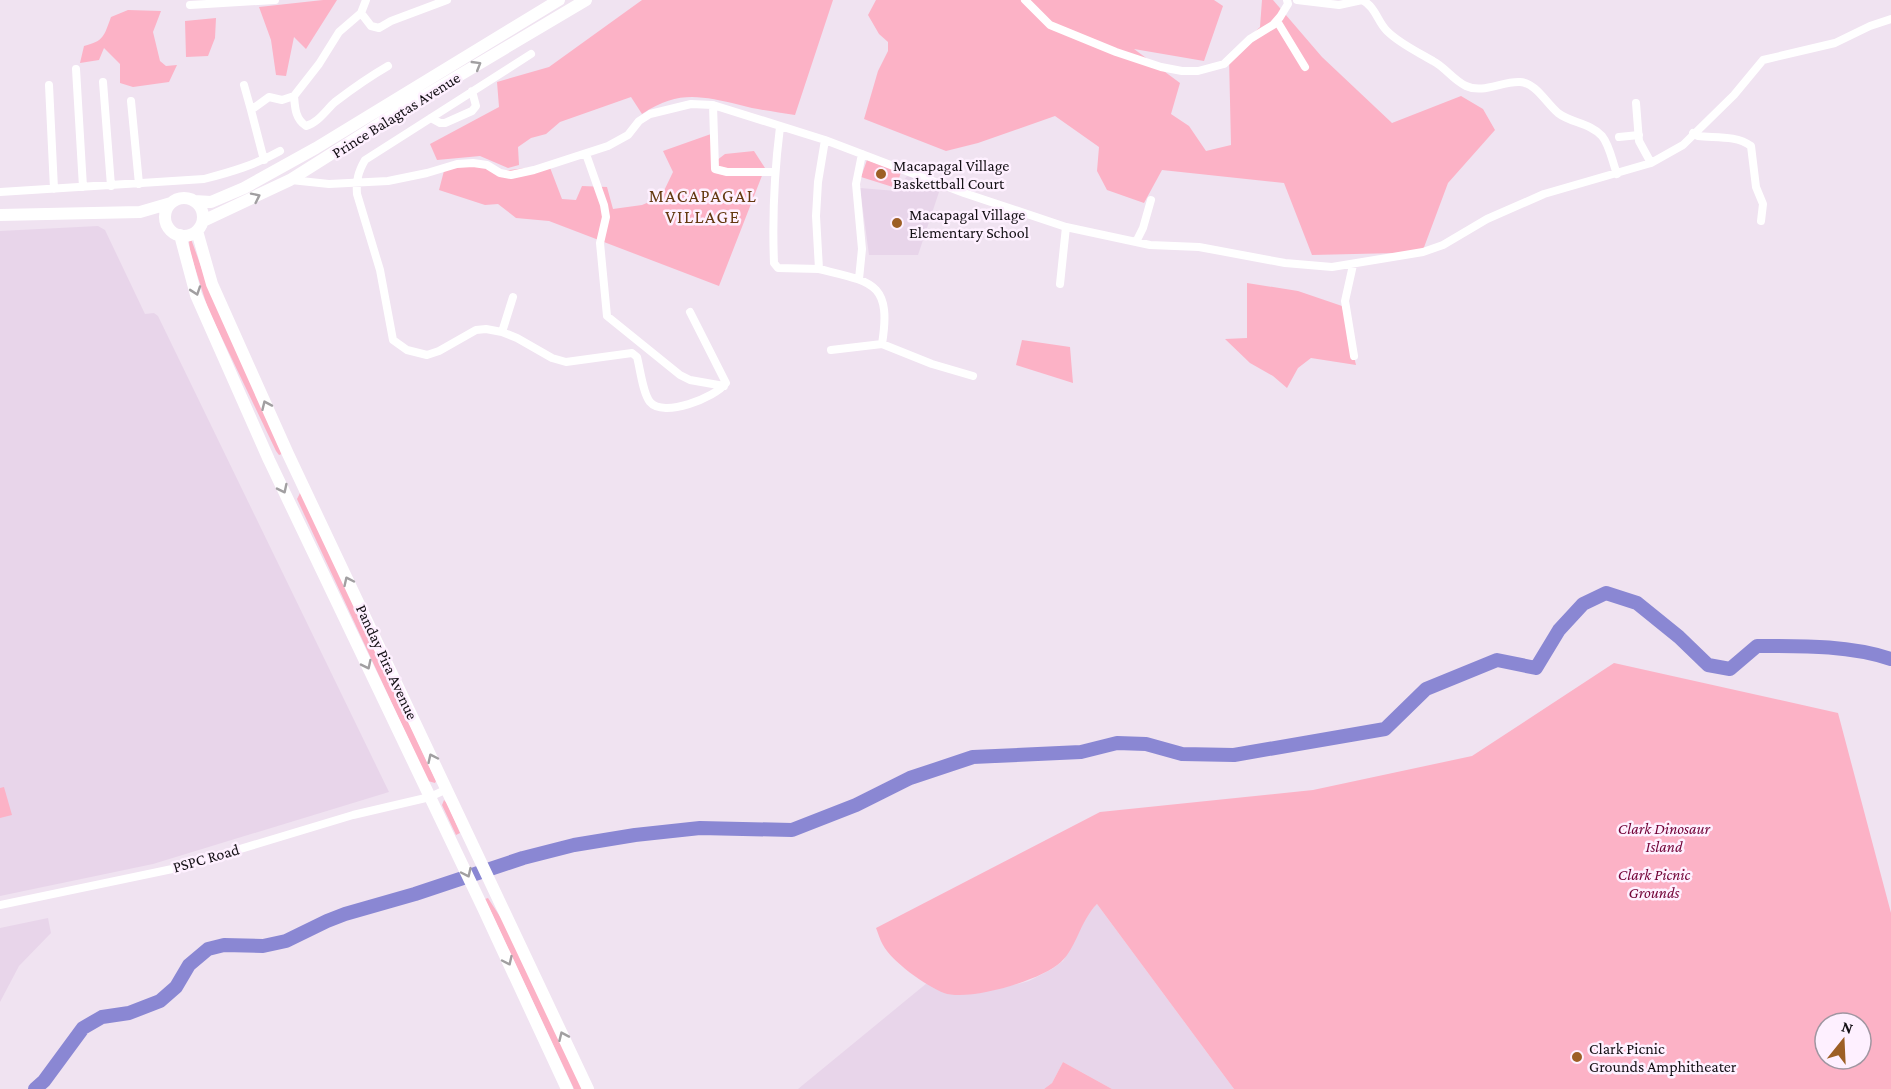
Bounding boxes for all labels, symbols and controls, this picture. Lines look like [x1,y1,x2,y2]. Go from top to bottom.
one-way arrow [471,60,481,72]
street label: Prince Balagtas Avenue [329,69,464,162]
place label: Macapagal Village Baskettball Court [893,157,1009,192]
marker: Macapagal Village Baskettball Court [874,167,888,181]
district label: MACAPAGAL VILLAGE [649,186,757,227]
one-way arrow [249,193,260,205]
place label: Macapagal Village Elementary School [909,206,1029,242]
marker: Macapagal Village Elementary School [890,216,904,230]
one-way arrow [188,285,201,296]
one-way arrow [261,400,273,411]
one-way arrow [275,482,287,493]
one-way arrow [344,577,356,588]
street label: Panday Pira Avenue [352,602,421,723]
one-way arrow [359,658,371,669]
one-way arrow [428,753,440,764]
park label: Clark Dinosaur Island [1618,820,1711,855]
street label: PSPC Road [171,840,242,876]
park label: Clark Picnic Grounds [1618,866,1691,901]
one-way arrow [460,867,472,878]
one-way arrow [500,954,512,965]
north arrow [1813,1011,1873,1071]
text: N [1840,1017,1855,1037]
one-way arrow [558,1032,570,1043]
place label: Clark Picnic Grounds Amphitheater [1589,1040,1737,1076]
marker: Clark Picnic Grounds Amphitheater [1570,1050,1584,1064]

